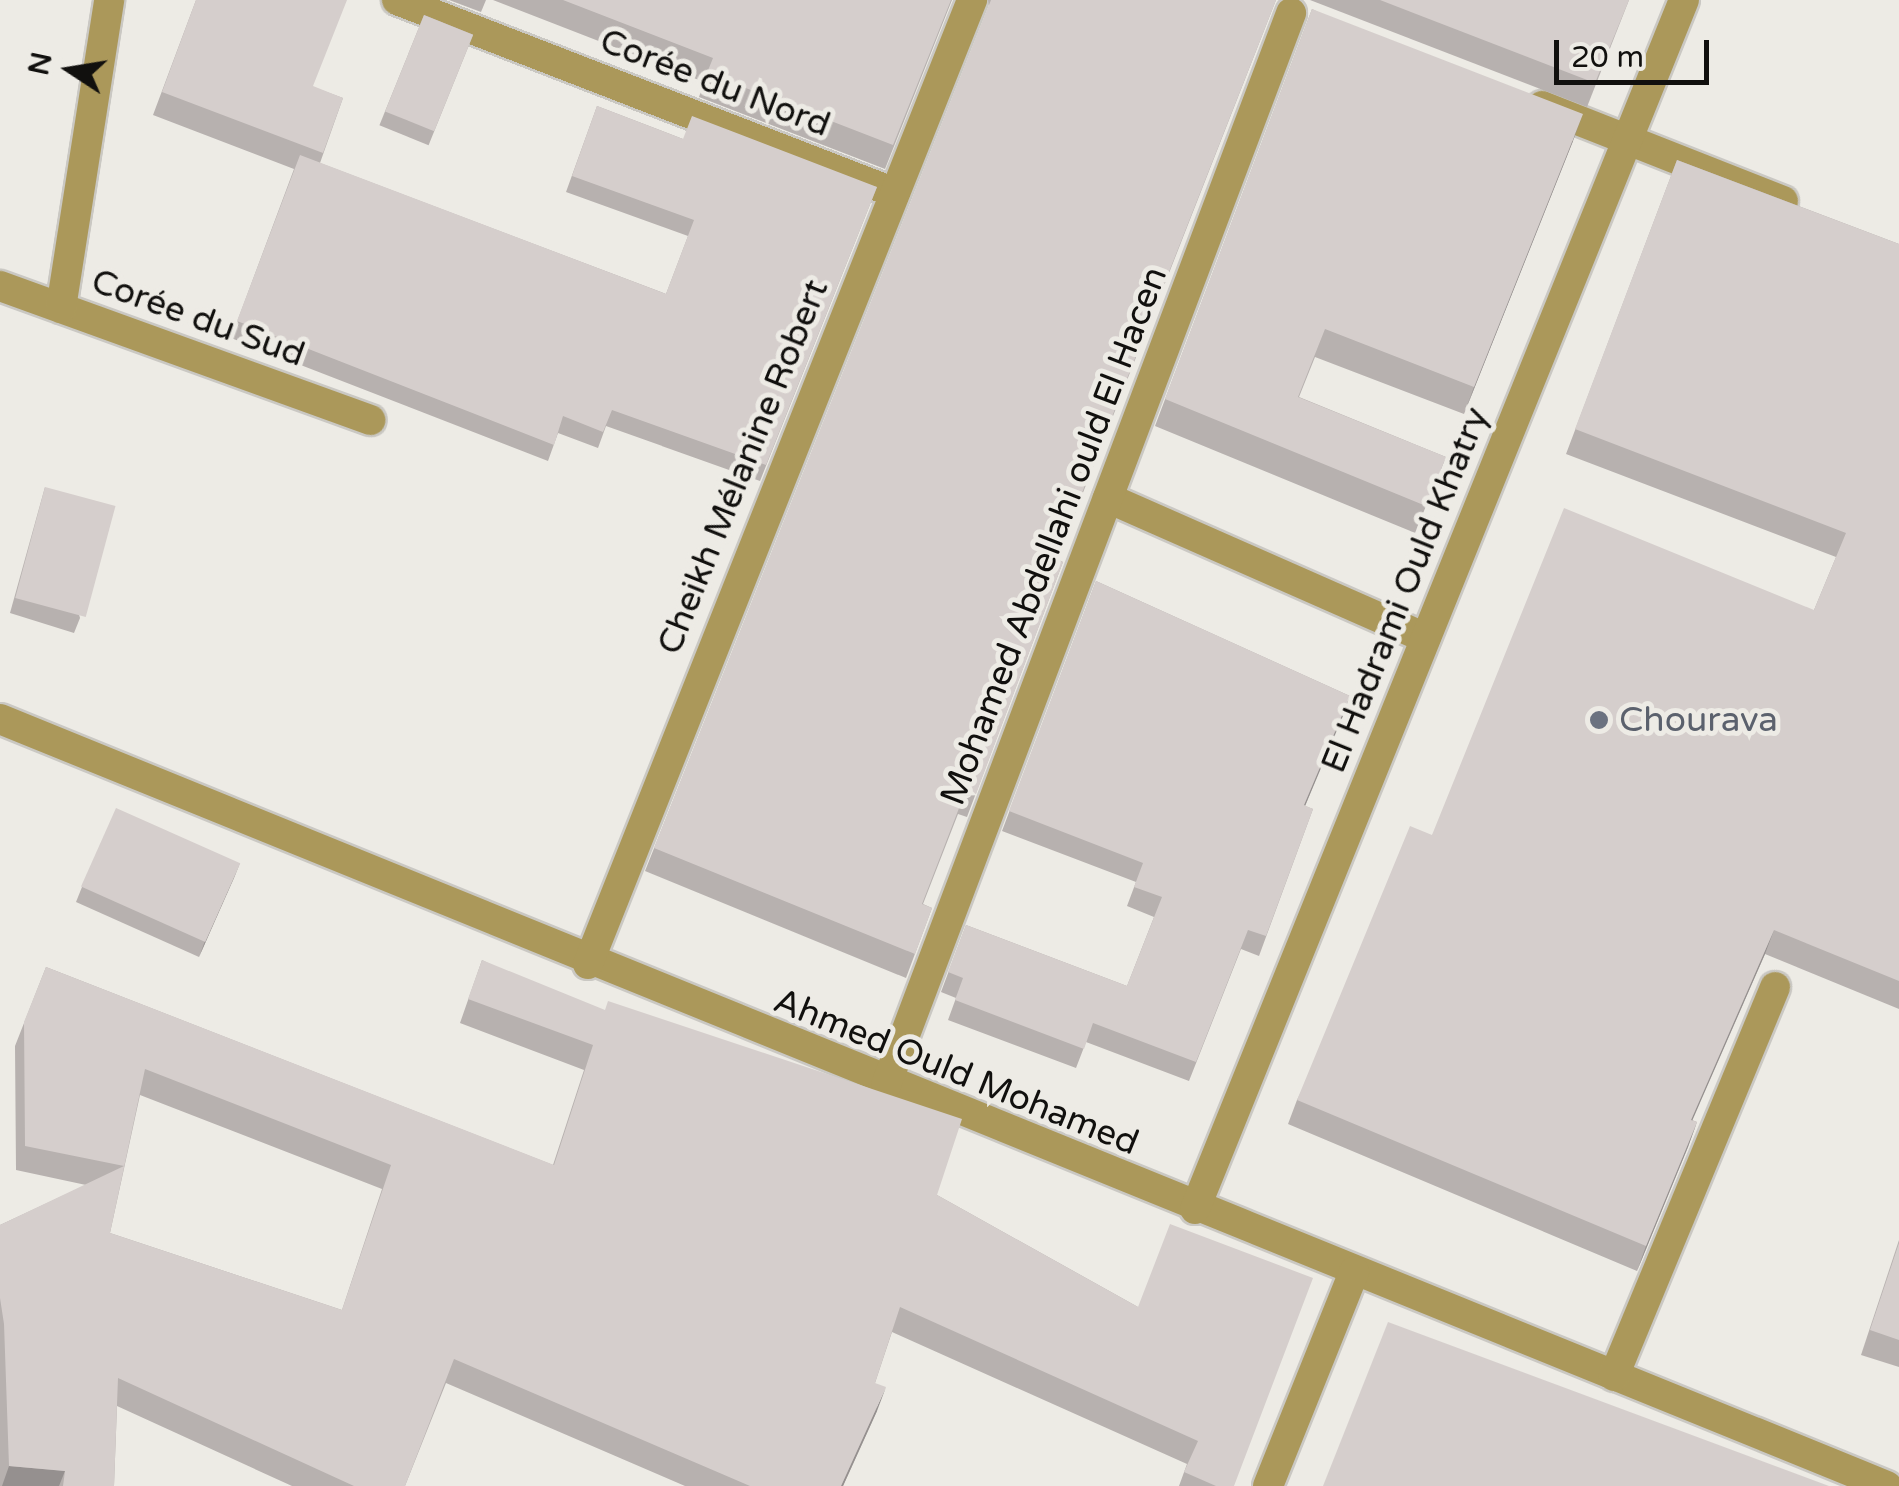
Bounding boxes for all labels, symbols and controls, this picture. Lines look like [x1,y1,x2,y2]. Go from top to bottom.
north arrow [20,20,120,120]
street label: Corée du Nord [594,20,836,146]
scale bar [1559,20,1714,82]
text: 20 m [1571,39,1644,76]
text: N [22,49,60,78]
street label: Corée du Sud [86,260,310,376]
street label: Mohamed Abdellahi ould El Hacen [932,261,1176,811]
street label: Cheikh Mélanine Robert [649,274,837,660]
street label: El Hadrami Ould Khatry [1312,401,1498,779]
place label: Chourava [1619,699,1778,741]
marker: Chourava [1588,709,1610,731]
street label: Ahmed Ould Mohamed [768,980,1144,1164]

